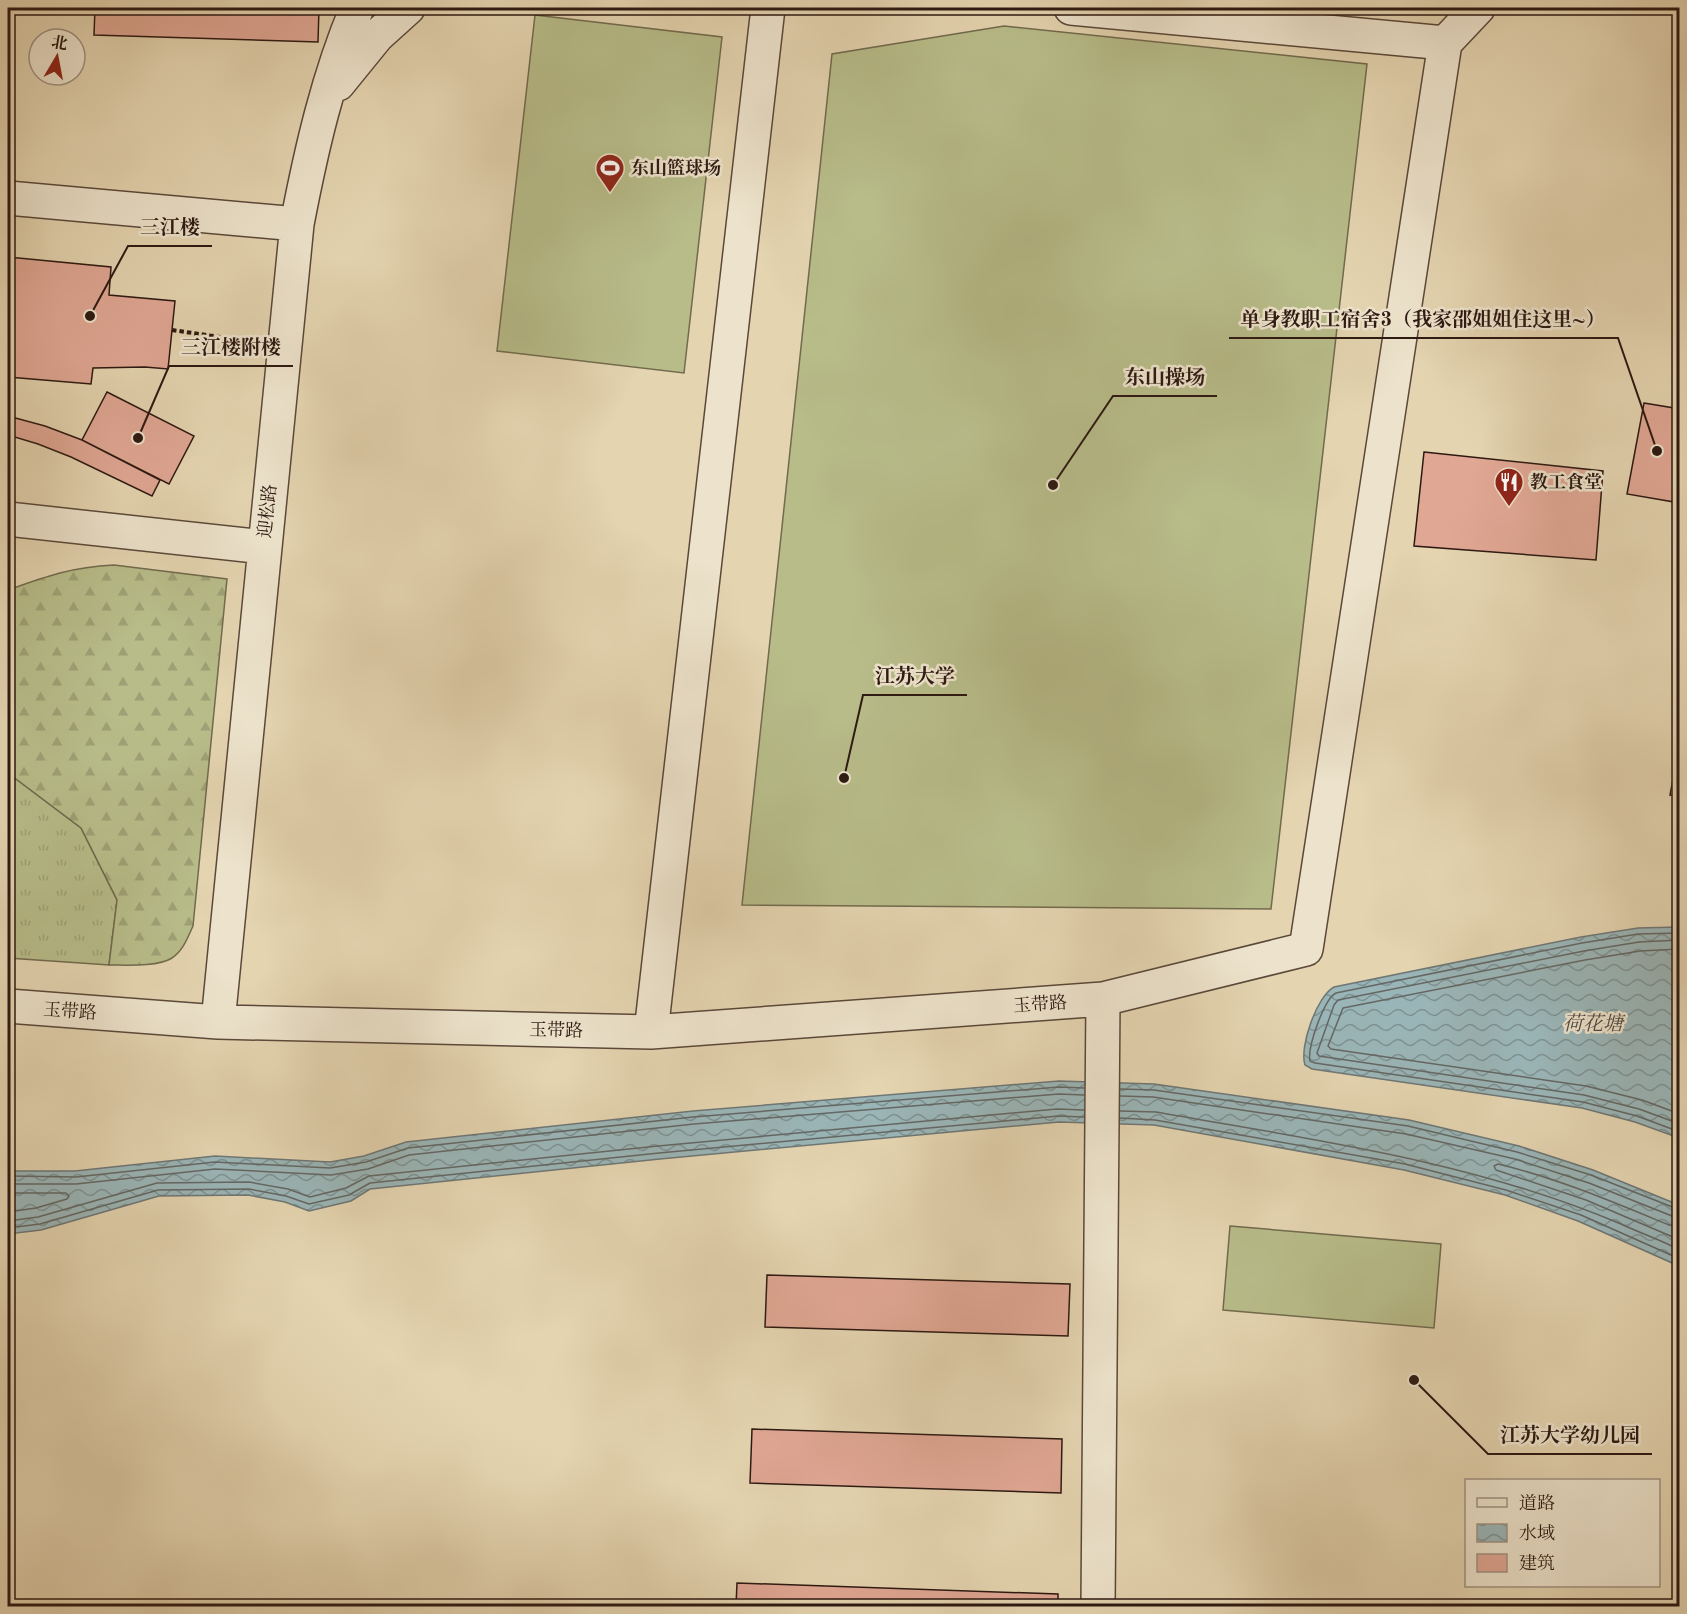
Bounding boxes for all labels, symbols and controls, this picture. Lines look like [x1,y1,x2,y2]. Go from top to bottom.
north arrow [27,27,87,87]
text: 北 [50,33,69,53]
sports icon: 东山篮球场 [594,152,626,194]
place label: 东山篮球场 [631,158,721,178]
callout: 三江楼 [128,208,212,246]
text: 三江楼 [140,216,200,239]
callout: 单身教职工宿舍3（我家邵姐姐住这里~） [1229,300,1618,338]
text: 单身教职工宿舍3（我家邵姐姐住这里~） [1241,308,1605,331]
callout: 三江楼附楼 [169,328,293,366]
text: 三江楼附楼 [181,336,281,359]
callout: 东山操场 [1113,358,1217,396]
text: 东山操场 [1125,366,1205,389]
restaurant icon: 教工食堂 [1493,466,1525,508]
place label: 教工食堂 [1530,472,1602,492]
street label: 迎松路 [254,483,280,539]
callout: 江苏大学 [863,657,967,695]
text: 江苏大学 [875,665,955,688]
street label: 玉带路 [1012,992,1068,1016]
street label: 玉带路 [42,999,98,1023]
water label: 荷花塘 [1563,1013,1626,1035]
street label: 玉带路 [529,1020,583,1040]
callout: 江苏大学幼儿园 [1488,1416,1652,1454]
text: 江苏大学幼儿园 [1500,1424,1640,1447]
legend [1465,1479,1660,1587]
text: 道路 [1519,1493,1555,1513]
text: 水域 [1519,1523,1555,1543]
text: 建筑 [1519,1553,1555,1573]

